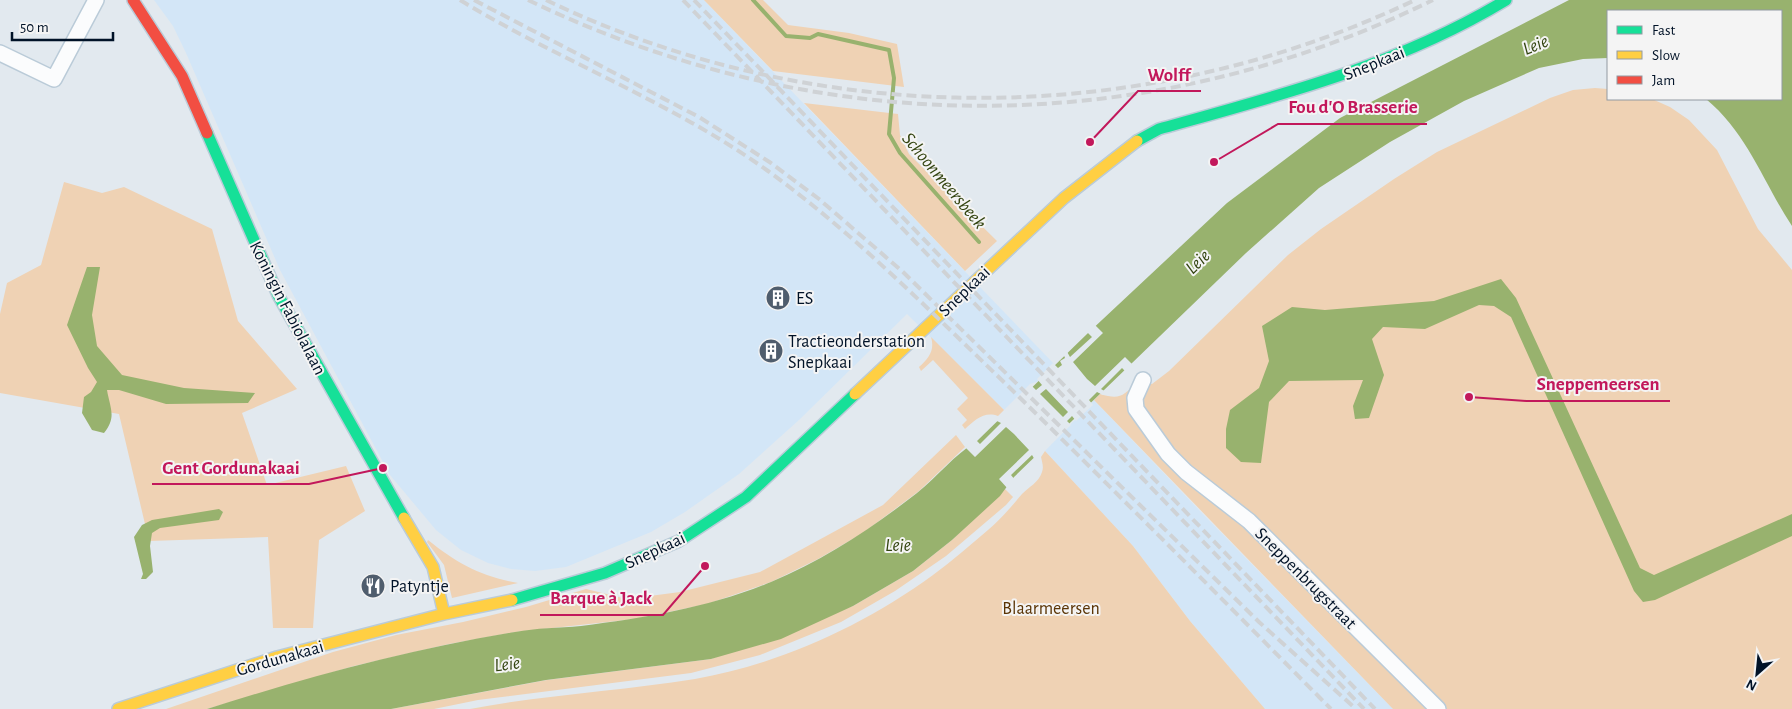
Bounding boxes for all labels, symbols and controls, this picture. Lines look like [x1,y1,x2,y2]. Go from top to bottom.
scale bar [12,10,114,42]
legend [1607,10,1782,100]
text: 50 m [20,20,49,35]
text: Fast [1652,23,1676,38]
water label: Leie [1520,32,1551,59]
street label: Snepkaai [1341,44,1407,84]
text: Slow [1652,48,1680,63]
callout: Wolff [1138,57,1201,91]
text: Wolff [1147,66,1192,85]
text: Jam [1652,73,1675,88]
callout: Fou d'O Brasserie [1278,90,1427,124]
text: Fou d'O Brasserie [1288,98,1418,117]
water label: Schoonmeersbeek [898,129,990,233]
street label: Koningin Fabiolalaan [246,239,329,378]
water label: Leie [1182,246,1214,278]
street label: Snepkaai [935,263,994,320]
building icon: ES [765,285,791,311]
place label: ES [796,290,813,308]
place label: Tractieonderstation Snepkaai [788,333,925,372]
building icon: Tractieonderstation Snepkaai [758,338,784,364]
callout: Sneppemeersen [1526,367,1670,401]
text: Sneppemeersen [1536,375,1660,394]
callout: Gent Gordunakaai [152,450,309,484]
text: Gent Gordunakaai [162,459,300,478]
street label: Sneppenbrugstraat [1251,525,1360,633]
street label: Snepkaai [623,529,688,573]
water label: Leie [885,536,911,555]
restaurant icon: Patyntje [360,573,386,599]
place label: Patyntje [390,578,449,596]
callout: Barque à Jack [540,581,663,615]
text: Barque à Jack [550,589,653,608]
park label: Blaarmeersen [1002,600,1100,618]
street label: Gordunakaai [235,638,326,680]
north arrow [1732,649,1782,699]
water label: Leie [493,653,521,675]
text: N [1744,676,1759,693]

